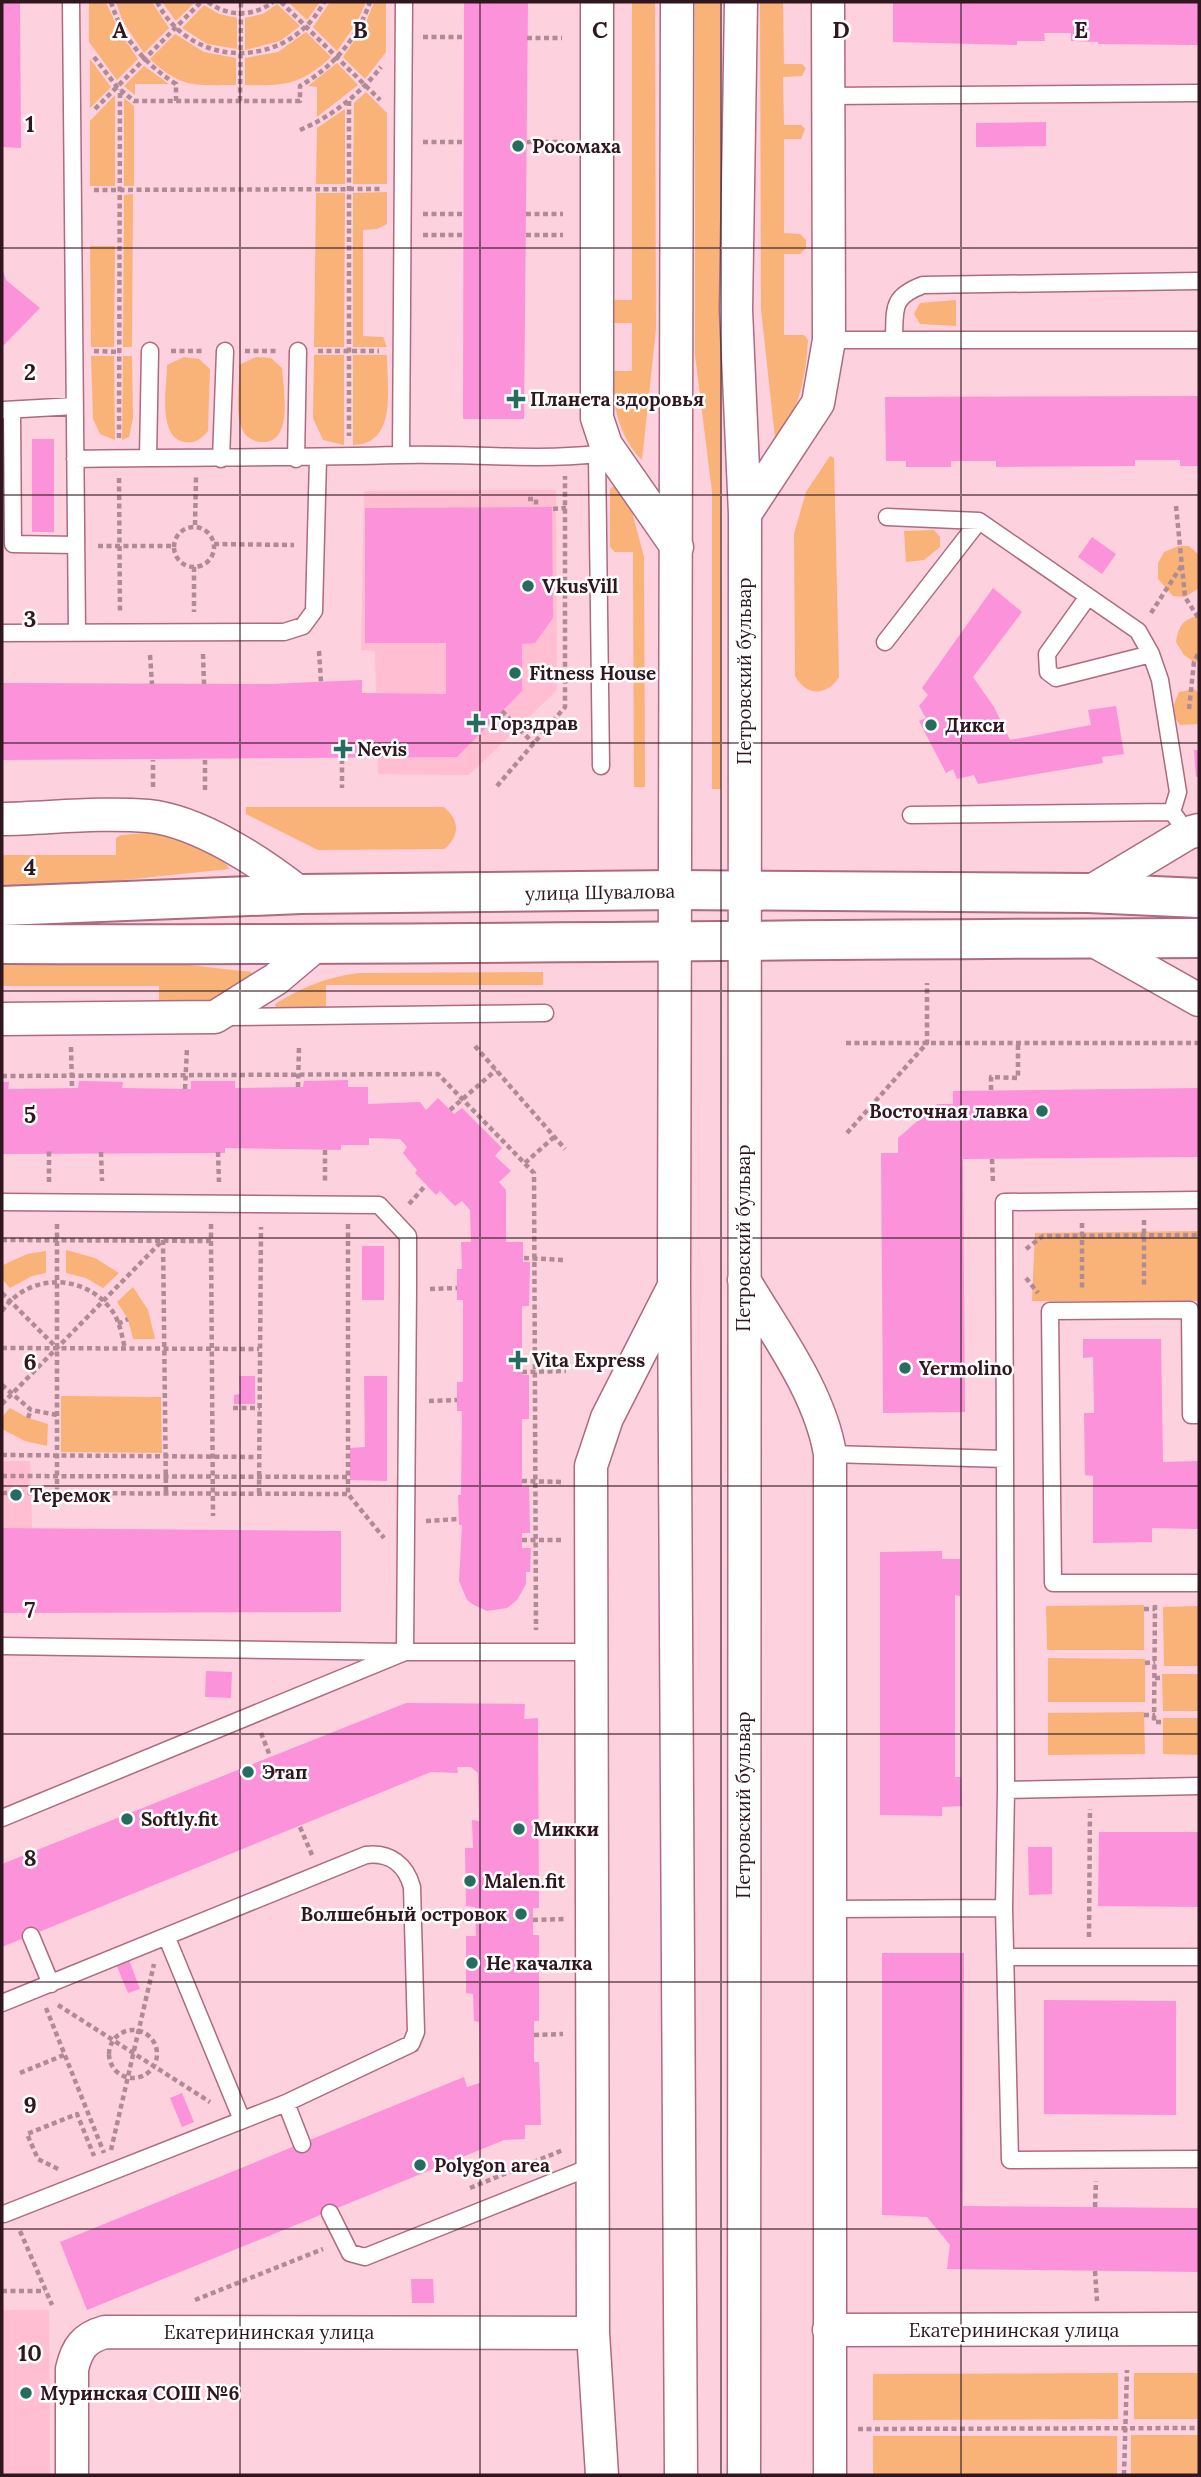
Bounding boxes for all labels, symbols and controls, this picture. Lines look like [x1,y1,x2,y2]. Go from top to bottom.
text: A [112,15,128,44]
text: B [352,15,368,44]
text: C [592,15,608,44]
text: D [832,15,850,44]
text: E [1074,15,1088,44]
text: 1 [25,109,35,138]
place label: Росомаха [532,134,621,158]
marker: Росомаха [510,138,526,154]
text: 2 [24,357,36,386]
place label: Планета здоровья [530,387,704,411]
marker: Планета здоровья [508,391,524,407]
place label: VkusVill [542,574,618,598]
street label: Петровский бульвар [732,577,756,765]
marker: VkusVill [520,578,536,594]
text: 3 [24,604,36,633]
place label: Fitness House [529,661,656,685]
marker: Fitness House [507,665,523,681]
place label: Горздрав [490,711,578,735]
place label: Дикси [945,713,1005,737]
marker: Горздрав [468,715,484,731]
marker: Дикси [923,717,939,733]
place label: Nevis [357,737,407,761]
marker: Nevis [335,741,351,757]
text: 4 [24,852,36,881]
street label: улица Шувалова [525,879,675,905]
place label: Восточная лавка [869,1099,1028,1123]
text: 5 [24,1100,36,1129]
marker: Восточная лавка [1034,1103,1050,1119]
street label: Петровский бульвар [731,1144,755,1332]
text: 6 [23,1347,37,1376]
place label: Vita Express [532,1348,645,1372]
marker: Vita Express [510,1352,526,1368]
place label: Yermolino [919,1356,1013,1380]
marker: Yermolino [897,1360,913,1376]
place label: Теремок [30,1483,110,1507]
marker: Теремок [8,1487,24,1503]
text: 7 [25,1595,36,1624]
street label: Петровский бульвар [731,1711,755,1899]
place label: Этап [262,1760,308,1784]
marker: Этап [240,1764,256,1780]
place label: Softly.fit [141,1807,219,1831]
marker: Softly.fit [119,1811,135,1827]
place label: Микки [533,1817,599,1841]
marker: Микки [511,1821,527,1837]
text: 8 [23,1843,37,1872]
place label: Malen.fit [484,1869,567,1893]
marker: Malen.fit [462,1873,478,1889]
place label: Волшебный островок [301,1902,507,1926]
marker: Волшебный островок [513,1906,529,1922]
place label: Не качалка [486,1951,592,1975]
marker: Не качалка [464,1955,480,1971]
text: 9 [23,2090,37,2119]
place label: Polygon area [434,2153,550,2177]
marker: Polygon area [412,2157,428,2173]
street label: Екатерининская улица [909,2318,1119,2342]
street label: Екатерининская улица [164,2320,374,2344]
text: 10 [18,2338,42,2367]
place label: Муринская СОШ №6 [40,2381,239,2405]
marker: Муринская СОШ №6 [18,2385,34,2401]

